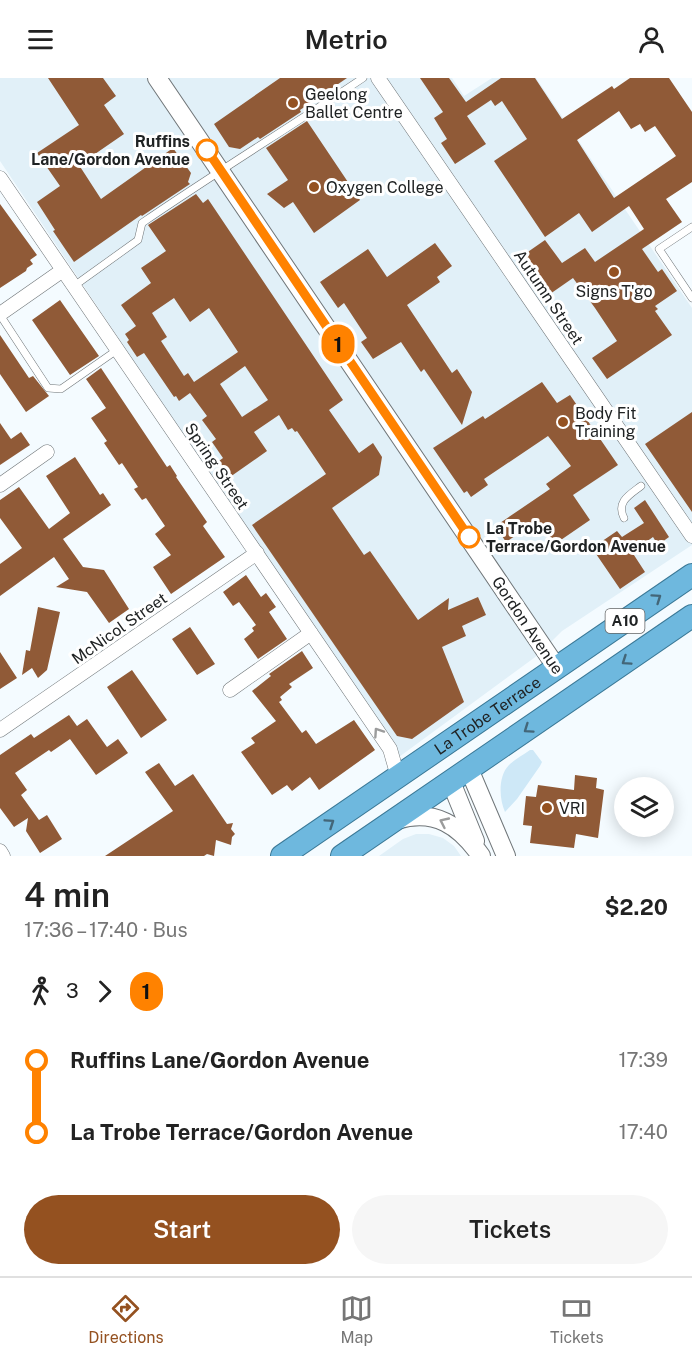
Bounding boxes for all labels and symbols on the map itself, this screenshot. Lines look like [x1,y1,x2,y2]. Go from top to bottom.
place label: Geelong Ballet Centre [305,85,403,122]
marker: Geelong Ballet Centre [286,96,300,110]
place label: Ruffins Lane/Gordon Avenue [31,132,190,169]
marker: Ruffins Lane/Gordon Avenue [196,139,218,161]
place label: Oxygen College [326,178,444,197]
marker: Oxygen College [307,180,321,194]
street label: Autumn Street [510,246,587,348]
marker: Signs T'go [607,265,621,279]
place label: Signs T'go [575,282,653,301]
line badge: 1 [318,324,358,364]
place label: Body Fit Training [575,404,636,441]
marker: Body Fit Training [556,415,570,429]
street label: Spring Street [181,419,253,513]
place label: La Trobe Terrace/Gordon Avenue [486,519,666,556]
marker: La Trobe Terrace/Gordon Avenue [458,526,480,548]
street label: Gordon Avenue [488,573,567,678]
street label: McNicol Street [68,589,171,668]
one-way arrow [651,595,662,606]
road number: A10 [606,609,644,633]
one-way arrow [622,654,633,665]
street label: La Trobe Terrace [431,673,544,759]
one-way arrow [523,722,534,733]
one-way arrow [374,728,386,738]
place label: VRI [559,799,585,818]
marker: VRI [540,801,554,815]
one-way arrow [439,817,450,829]
one-way arrow [324,819,335,830]

